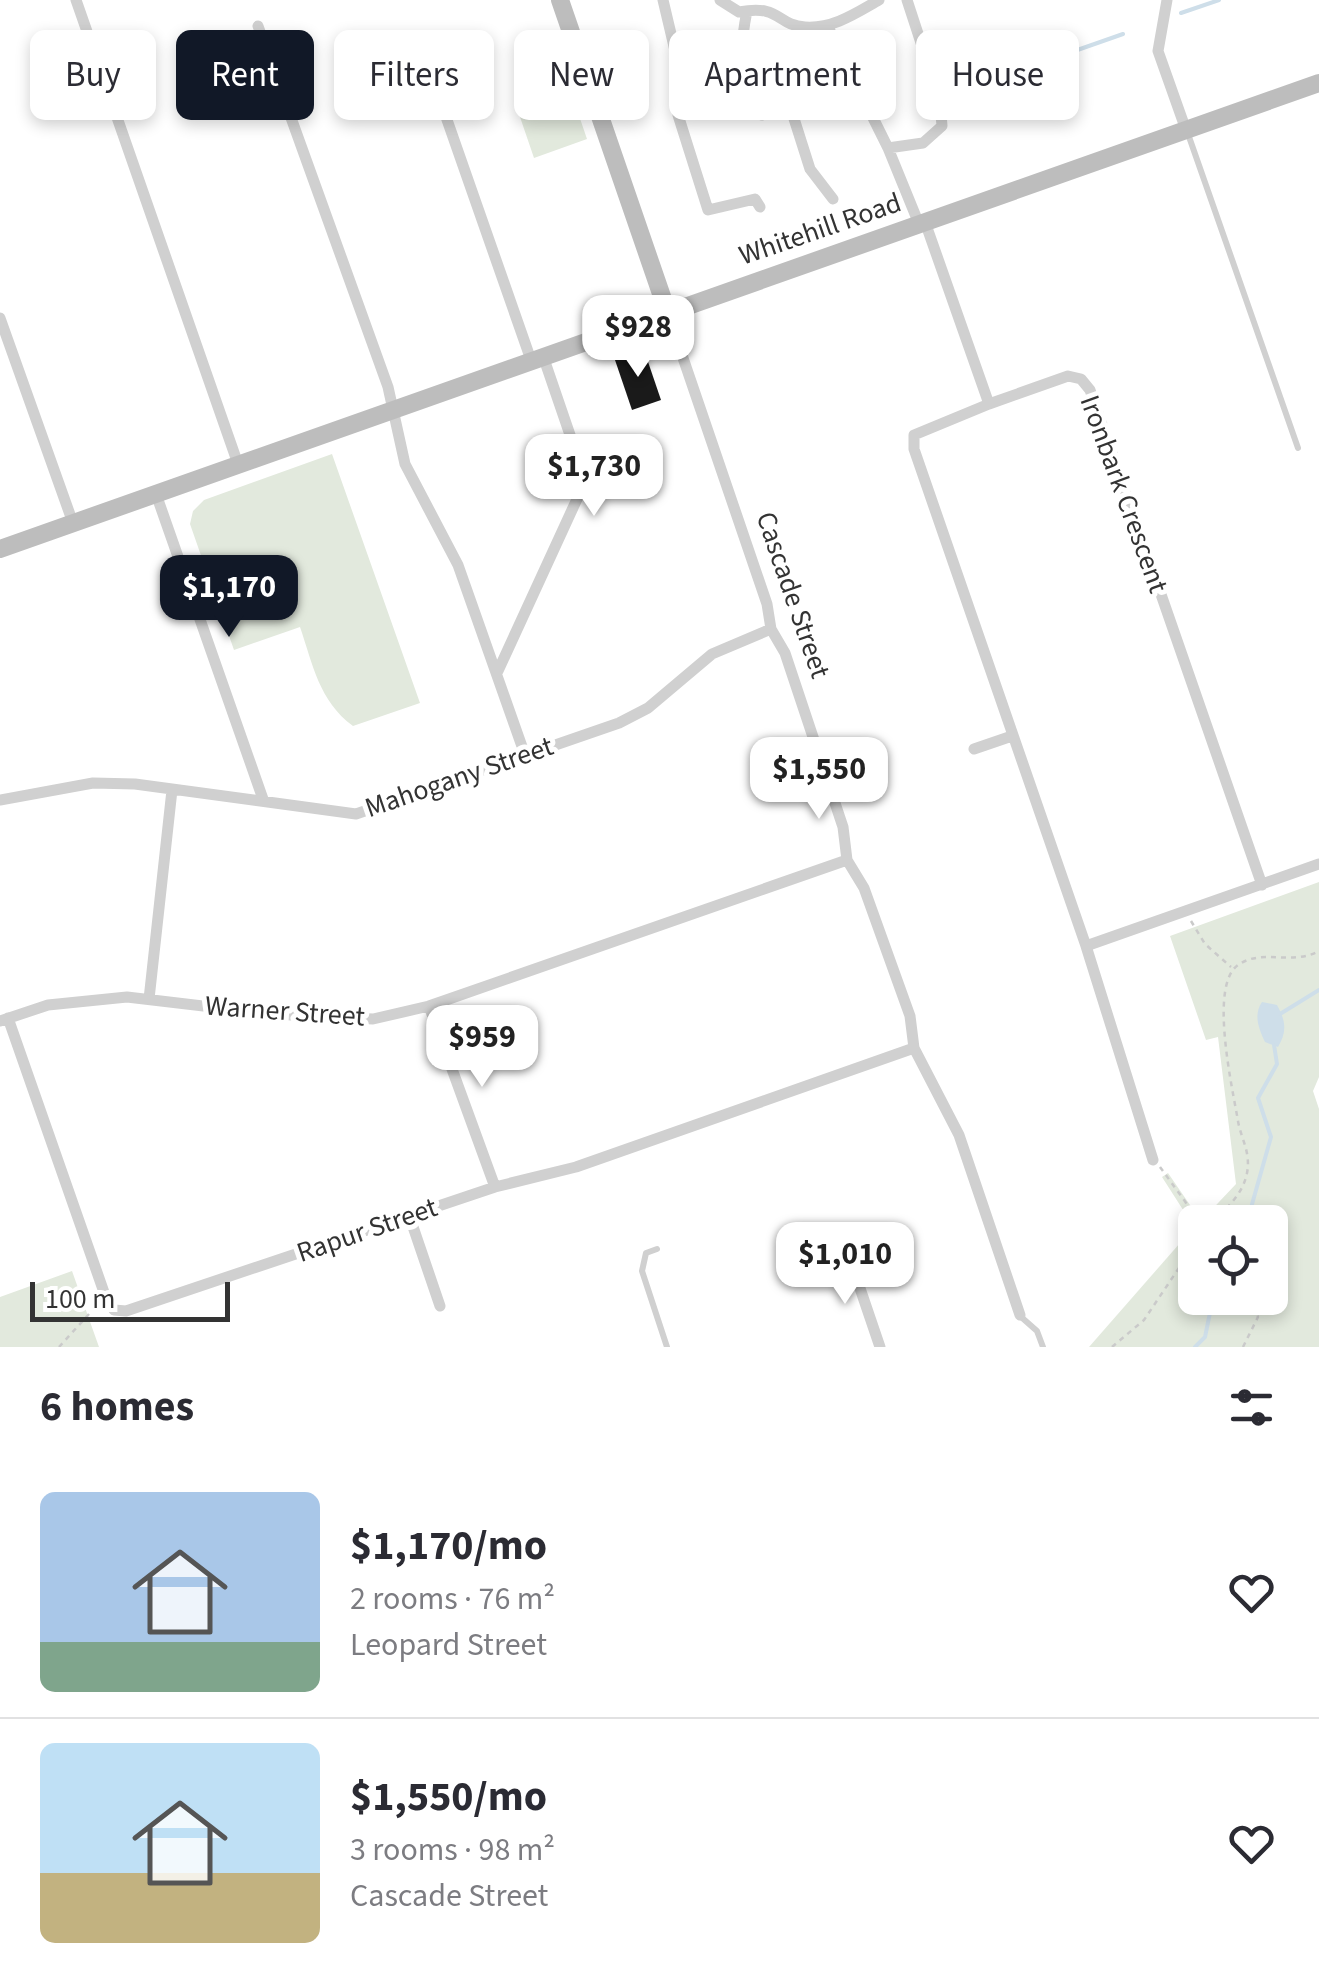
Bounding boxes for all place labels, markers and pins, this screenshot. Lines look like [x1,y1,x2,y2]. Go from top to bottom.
pin: $928 [579,295,697,380]
pin: $1,730 [513,434,675,519]
pin: $1,170 [148,555,310,640]
pin: $1,550 [738,737,900,822]
pin: $959 [423,1005,541,1090]
pin: $1,010 [764,1222,926,1307]

